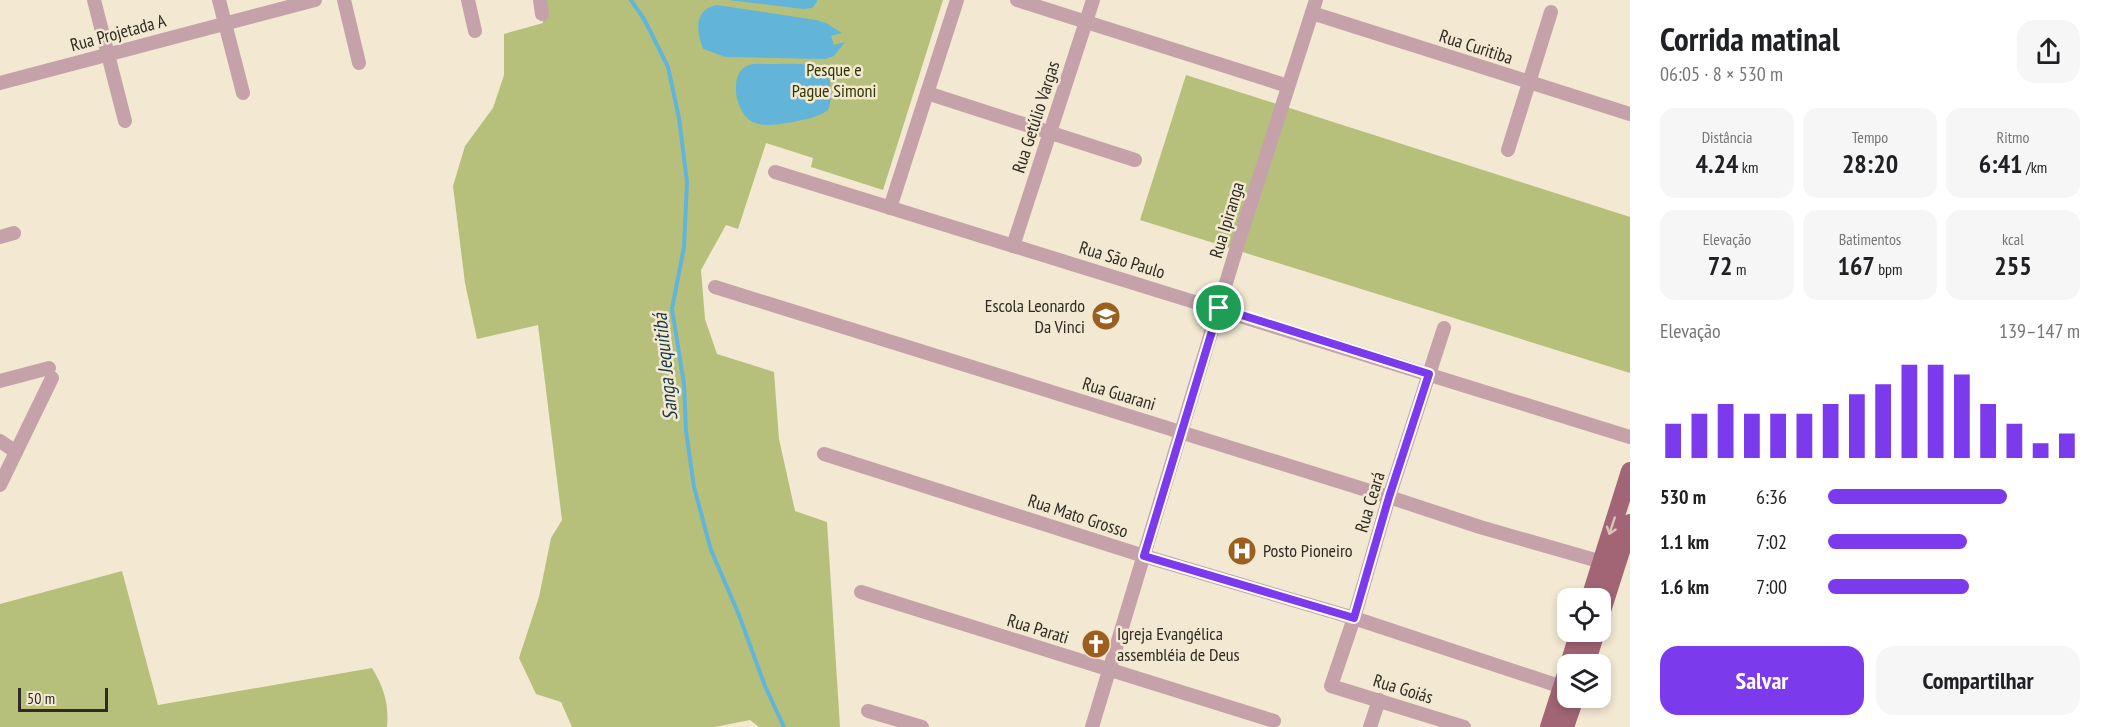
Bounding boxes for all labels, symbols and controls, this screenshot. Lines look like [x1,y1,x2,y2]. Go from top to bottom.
street label: Rua Projetada A [68,9,169,56]
text: Corrida matinal [1660,17,1840,60]
button: share [2017,20,2080,83]
street label: Rua Curitiba [1436,24,1516,69]
park label: Pesque e Pague Simoni [792,58,876,102]
street label: Rua Getúlio Vargas [1007,58,1064,176]
text: 06:05 · 8 × 530 m [1660,61,1783,87]
text: Distância [1702,127,1752,147]
text: Tempo [1852,127,1888,147]
text: Ritmo [1997,127,2029,147]
text: 4.24 [1696,147,1738,180]
text: 28:20 [1842,147,1898,180]
text: 6:41 [1979,147,2023,180]
text: km [1738,157,1758,177]
text: /km [2023,157,2047,177]
street label: Rua Ipiranga [1204,179,1249,261]
text: Elevação [1703,229,1751,249]
text: Batimentos [1839,229,1901,249]
text: kcal [2002,229,2024,249]
street label: Rua São Paulo [1076,236,1168,284]
text: 72 [1708,249,1733,282]
text: 167 [1837,249,1875,282]
text: 255 [1994,249,2032,282]
text: m [1733,259,1746,279]
text: bpm [1875,259,1903,279]
pin [1193,282,1244,333]
icon: arrive [1202,291,1235,324]
place label: Escola Leonardo Da Vinci [985,294,1085,338]
school or university icon: Escola Leonardo Da Vinci [1090,300,1122,332]
water label: Sanga Jequitibá [646,310,684,422]
text: Elevação [1660,318,1721,344]
text: 139–147 m [1999,318,2080,344]
street label: Rua Guarani [1080,372,1159,416]
street label: Rua Ceará [1349,469,1390,535]
text: 530 m [1660,484,1706,510]
text: 6:36 [1756,484,1787,510]
street label: Rua Mato Grosso [1025,489,1131,543]
one-way arrow [1606,517,1617,535]
text: 1.1 km [1660,529,1709,555]
text: 7:02 [1756,529,1787,555]
hospital icon: Posto Pioneiro [1226,535,1258,567]
place label: Posto Pioneiro [1263,539,1353,562]
text: 1.6 km [1660,574,1709,600]
text: 7:00 [1756,574,1787,600]
map controls [1557,588,1611,708]
button: locate [1557,588,1611,642]
street label: Rua Parati [1005,608,1072,649]
place label: Igreja Evangélica assembléia de Deus [1117,622,1240,666]
church icon: Igreja Evangélica assembléia de Deus [1080,628,1112,660]
button: Salvar [1660,646,1864,715]
button: Compartilhar [1876,646,2080,715]
button: layers [1557,654,1611,708]
street label: Rua Goiás [1370,669,1436,708]
scale bar [18,685,108,712]
text: 50 m [27,688,55,708]

